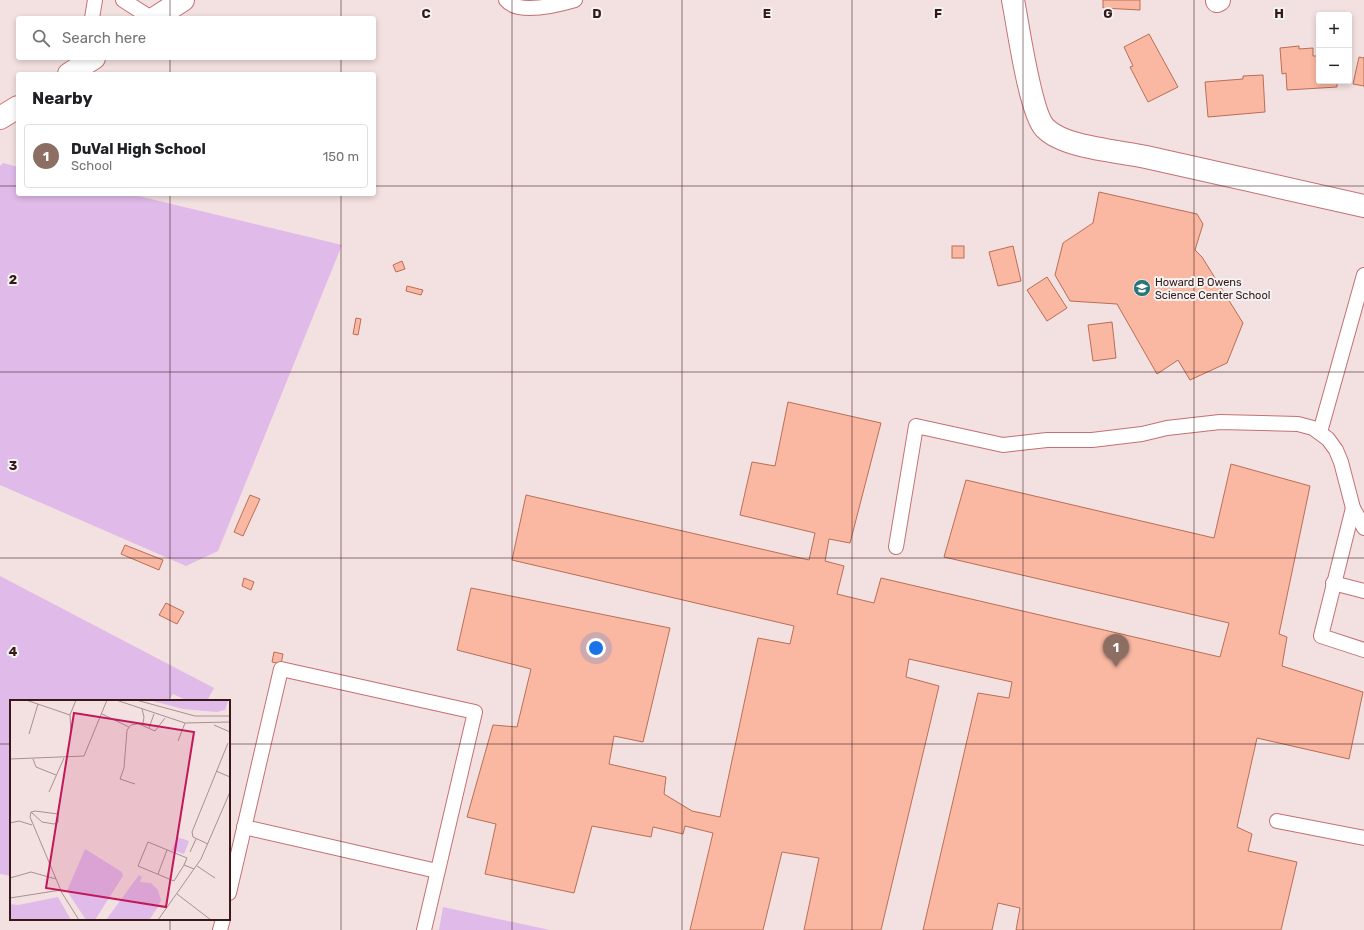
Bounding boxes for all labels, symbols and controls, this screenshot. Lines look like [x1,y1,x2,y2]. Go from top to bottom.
text: C [421,6,431,21]
text: D [592,6,602,21]
text: E [763,6,771,21]
text: F [934,6,942,21]
text: G [1103,6,1113,21]
text: H [1274,6,1284,21]
map controls [1316,12,1352,84]
button: + [1316,12,1352,48]
search box [16,16,376,60]
icon: search [30,27,52,49]
text: Search here [62,29,146,47]
button: − [1316,48,1352,84]
text: Nearby [32,88,93,108]
text: DuVal High School [71,140,206,158]
text: 1 [43,149,49,164]
text: 150 m [323,149,359,164]
text: School [71,158,112,173]
text: 2 [9,272,17,287]
place label: Howard B Owens Science Center School [1155,276,1270,302]
school or university icon: Howard B Owens Science Center School [1132,278,1152,298]
text: 3 [9,458,18,473]
pin: 1 [1103,634,1129,667]
your location [586,638,606,658]
text: 4 [9,644,18,659]
inset map [10,700,230,920]

